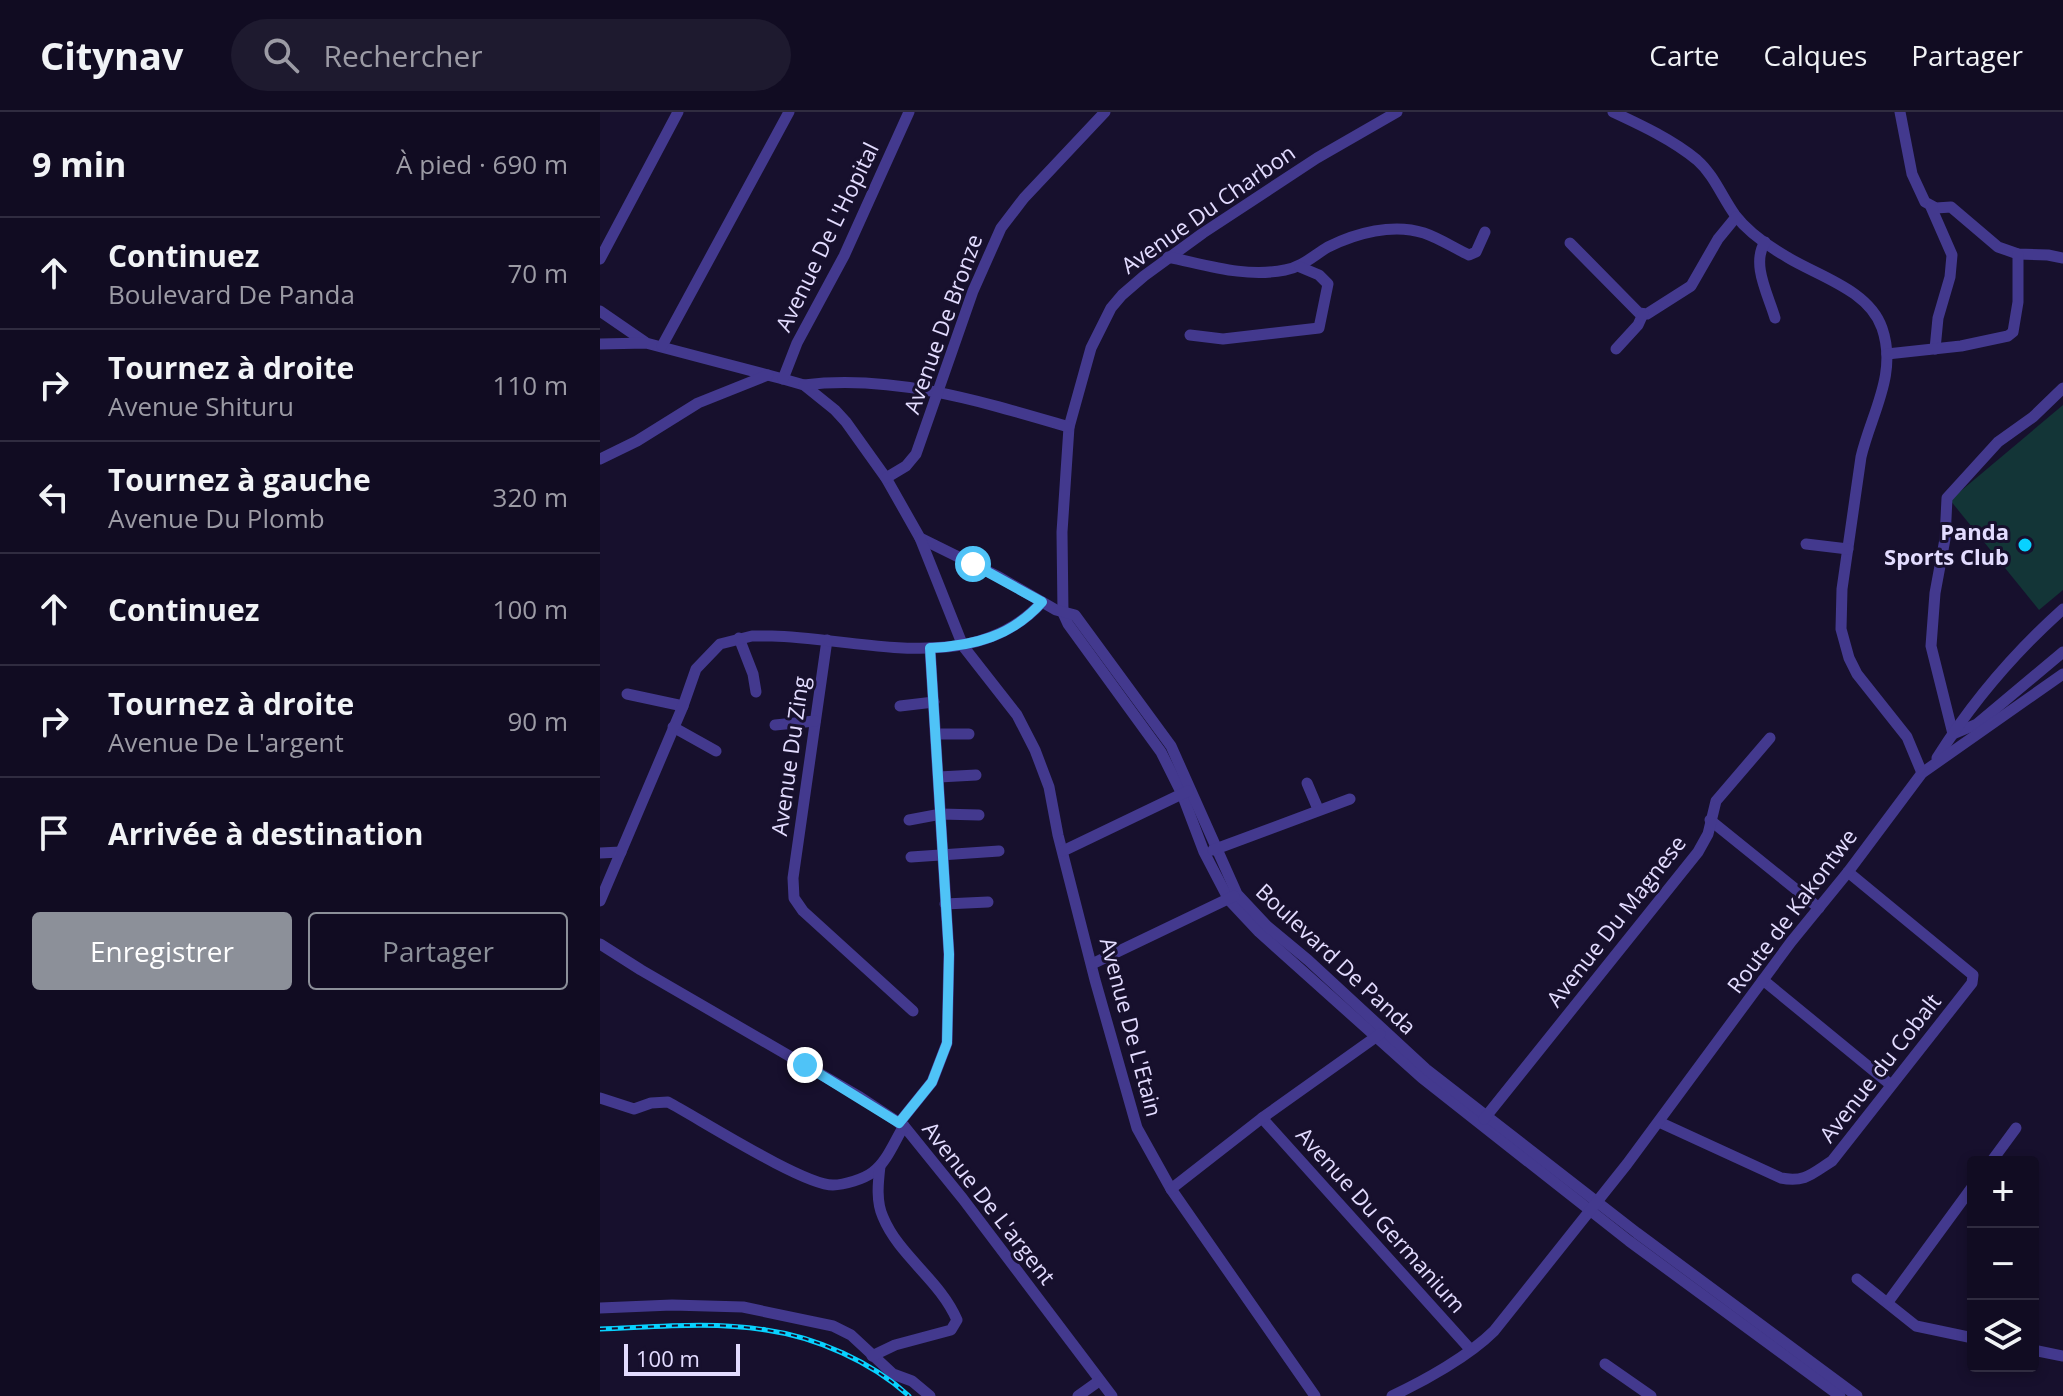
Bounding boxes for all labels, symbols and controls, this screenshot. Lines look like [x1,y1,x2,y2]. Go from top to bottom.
search box [231,19,791,91]
text: Citynav [40,29,183,81]
icon: search [259,33,303,77]
text: Rechercher [323,35,483,76]
text: Carte [1649,36,1720,74]
text: Calques [1764,36,1867,74]
text: Partager [1911,36,2023,74]
street label: Avenue De L'Hopital [767,137,885,336]
street label: Avenue Du Charbon [1114,137,1300,280]
text: 9 min [32,141,126,187]
text: À pied · 690 m [396,146,568,182]
street label: Avenue De Bronze [896,230,988,418]
text: Continuez [108,235,259,276]
icon: ahead [32,251,76,295]
text: 70 m [507,255,568,291]
text: Boulevard De Panda [108,276,355,312]
text: Tournez à droite [108,347,354,388]
icon: right [32,363,76,407]
text: 110 m [493,367,568,403]
text: Avenue Shituru [108,388,294,424]
text: Tournez à gauche [108,459,371,500]
icon: left [32,475,76,519]
text: 320 m [493,479,568,515]
text: Avenue Du Plomb [108,500,325,536]
place label: Panda Sports Club [1884,516,2009,571]
marker: Panda Sports Club [2016,536,2034,554]
route start [955,546,991,582]
icon: ahead [32,587,76,631]
text: Continuez [108,589,259,630]
text: 100 m [493,591,568,627]
street label: Avenue Du Zing [763,674,815,838]
text: Tournez à droite [108,683,354,724]
icon: right [32,699,76,743]
text: 90 m [507,703,568,739]
text: Avenue De L'argent [108,724,344,760]
icon: arrive [32,811,76,855]
text: Arrivée à destination [108,813,423,854]
street label: Route de Kakontwe [1719,822,1863,999]
street label: Avenue Du Magnese [1539,828,1692,1012]
street label: Boulevard De Panda [1250,876,1423,1040]
button: Enregistrer [32,912,292,990]
button: Partager [308,912,568,990]
street label: Avenue De L'Etain [1094,934,1170,1119]
street label: Avenue du Cobalt [1812,987,1947,1148]
route end [787,1047,823,1083]
street label: Avenue De L'argent [917,1115,1063,1290]
street label: Avenue Du Germanium [1290,1120,1473,1319]
map controls [1967,1156,2039,1372]
button: + [1967,1156,2039,1228]
button: − [1967,1228,2039,1300]
button: layers [1967,1300,2039,1372]
scale bar [624,1340,740,1376]
text: 100 m [636,1343,700,1373]

